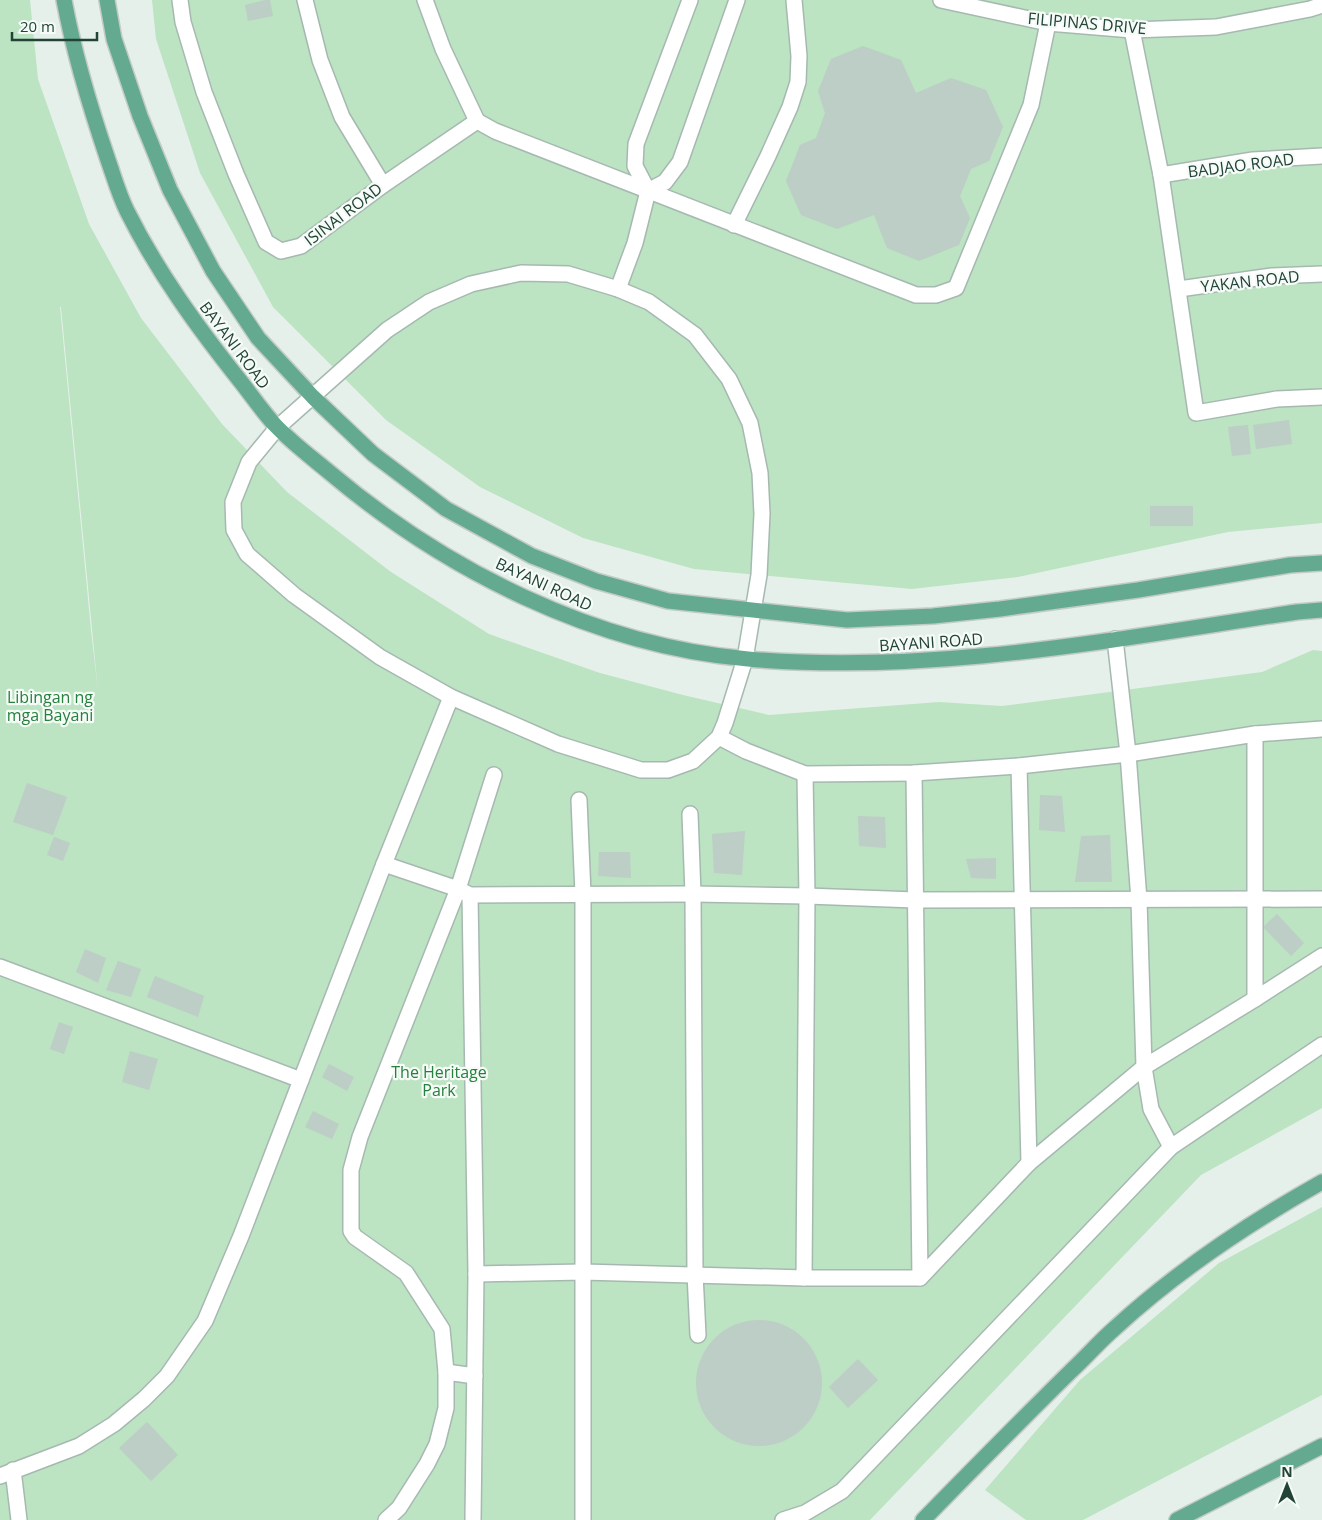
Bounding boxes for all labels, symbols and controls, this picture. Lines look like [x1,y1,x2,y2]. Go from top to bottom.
street label: FILIPINAS DRIVE [1027,7,1147,39]
scale bar [12,10,98,42]
text: 20 m [20,16,55,36]
street label: BADJAO ROAD [1186,148,1296,182]
street label: ISINAI ROAD [299,177,387,251]
street label: YAKAN ROAD [1200,265,1300,297]
street label: BAYANI ROAD [195,297,275,393]
street label: BAYANI ROAD [492,552,596,616]
street label: BAYANI ROAD [878,627,984,657]
park label: Libingan ng mga Bayani [7,686,93,726]
park label: The Heritage Park [391,1061,487,1101]
north arrow [1262,1460,1312,1510]
text: N [1281,1462,1293,1481]

